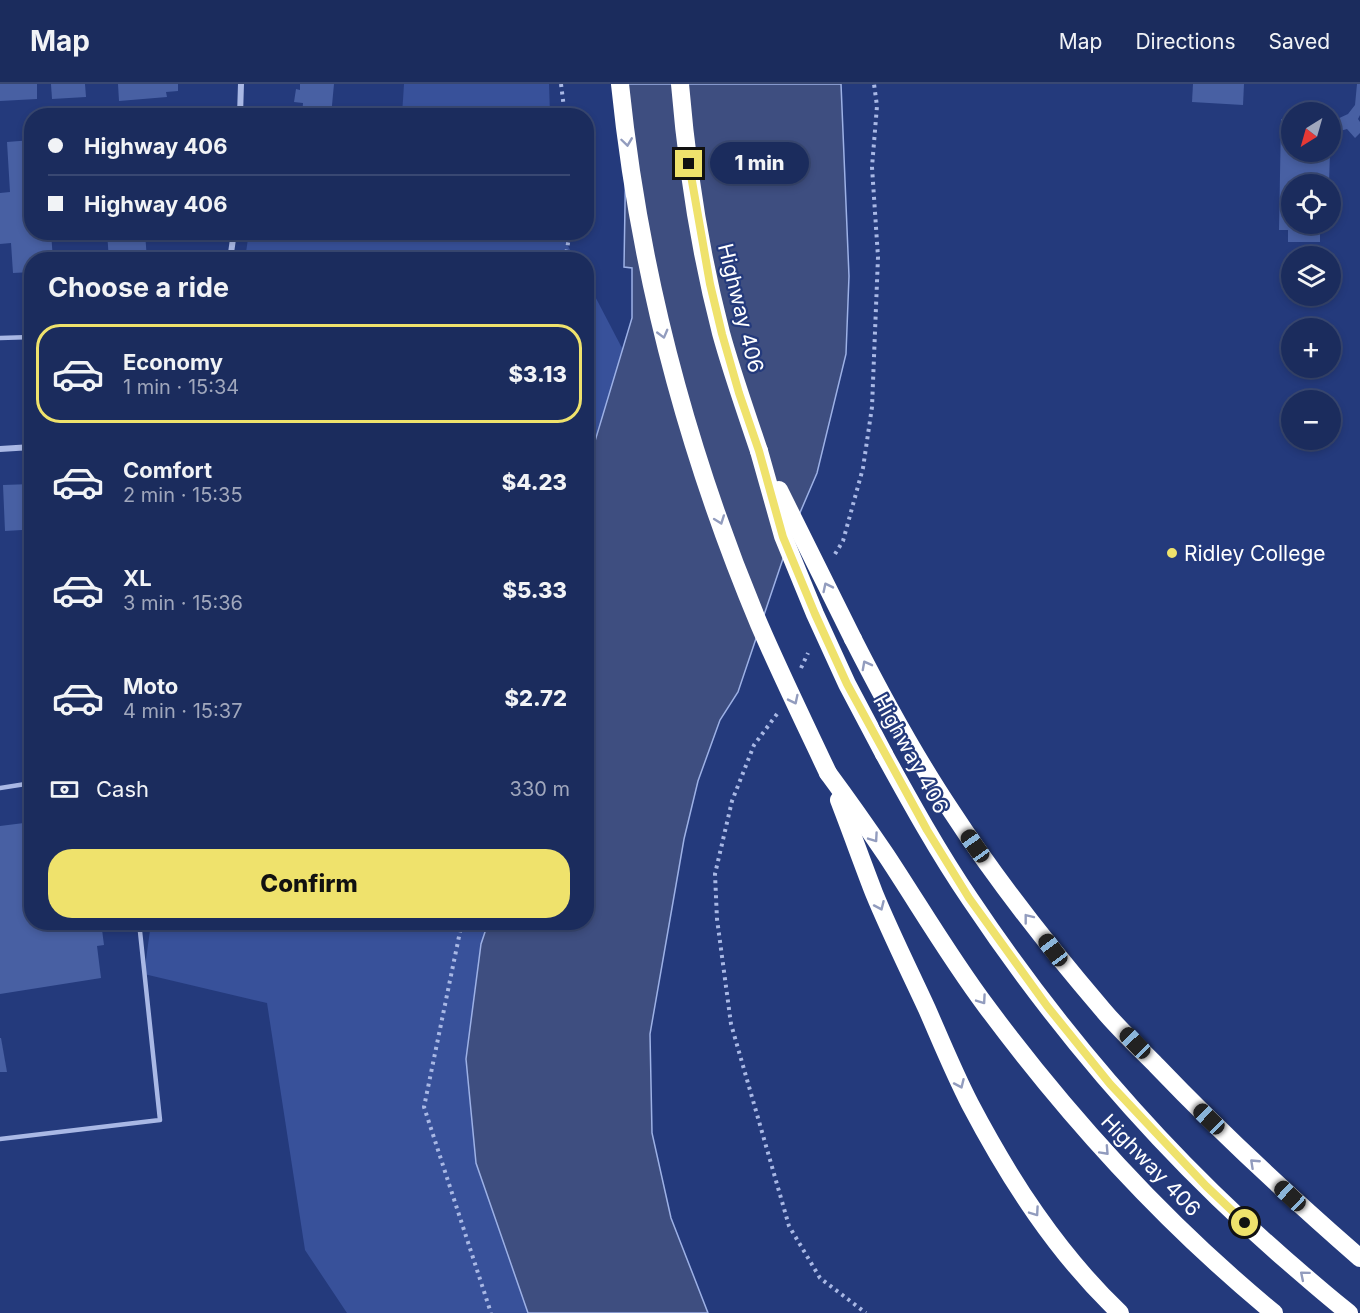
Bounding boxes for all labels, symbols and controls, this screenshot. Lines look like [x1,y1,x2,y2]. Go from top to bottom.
text: Map [30,24,90,58]
text: Map [1059,29,1102,54]
text: Directions [1135,29,1236,54]
text: Saved [1269,29,1330,54]
north arrow [1281,102,1341,162]
map controls [1281,102,1341,450]
text: Highway 406 [84,133,228,159]
one-way arrow [620,137,632,147]
callout: 1 min [710,143,809,185]
route end [675,150,702,177]
text: 1 min [734,151,785,175]
button: locate [1281,174,1341,234]
text: Highway 406 [84,191,228,217]
street label: Highway 406 [713,241,769,375]
button: layers [1281,246,1341,306]
text: Choose a ride [48,271,229,304]
button: + [1281,318,1341,378]
one-way arrow [655,328,668,338]
icon: car [51,347,105,401]
text: Economy [123,349,223,375]
text: $3.13 [509,361,567,387]
text: 1 min · 15:34 [123,375,239,399]
button: − [1281,390,1341,450]
icon: car [51,455,105,509]
text: Comfort [123,457,212,483]
text: $4.23 [502,469,567,495]
text: 2 min · 15:35 [123,483,243,507]
one-way arrow [712,514,725,525]
place label: Ridley College [1184,541,1326,566]
marker: Ridley College [1165,546,1179,560]
icon: car [51,563,105,617]
text: XL [123,565,152,591]
text: $5.33 [502,577,567,603]
one-way arrow [822,582,834,593]
text: 3 min · 15:36 [123,591,243,615]
one-way arrow [862,661,873,672]
icon: car [51,671,105,725]
text: Moto [123,673,178,699]
text: $2.72 [504,685,567,711]
street label: Highway 406 [868,690,954,818]
one-way arrow [786,694,798,705]
text: 4 min · 15:37 [123,699,242,723]
icon: cash [48,773,81,806]
text: Cash [96,776,149,802]
text: 330 m [510,777,570,801]
car [957,826,993,866]
one-way arrow [867,832,878,843]
button: Confirm [48,849,570,918]
one-way arrow [873,899,885,910]
one-way arrow [1024,913,1035,924]
car [1035,930,1071,970]
one-way arrow [975,994,986,1005]
car [1116,1024,1154,1062]
one-way arrow [953,1077,965,1088]
car [1190,1100,1228,1138]
street label: Highway 406 [1096,1109,1206,1221]
one-way arrow [1098,1145,1109,1155]
one-way arrow [1250,1159,1261,1170]
car [1271,1177,1309,1215]
one-way arrow [1028,1206,1039,1217]
route start [1231,1209,1258,1236]
one-way arrow [1300,1272,1311,1283]

